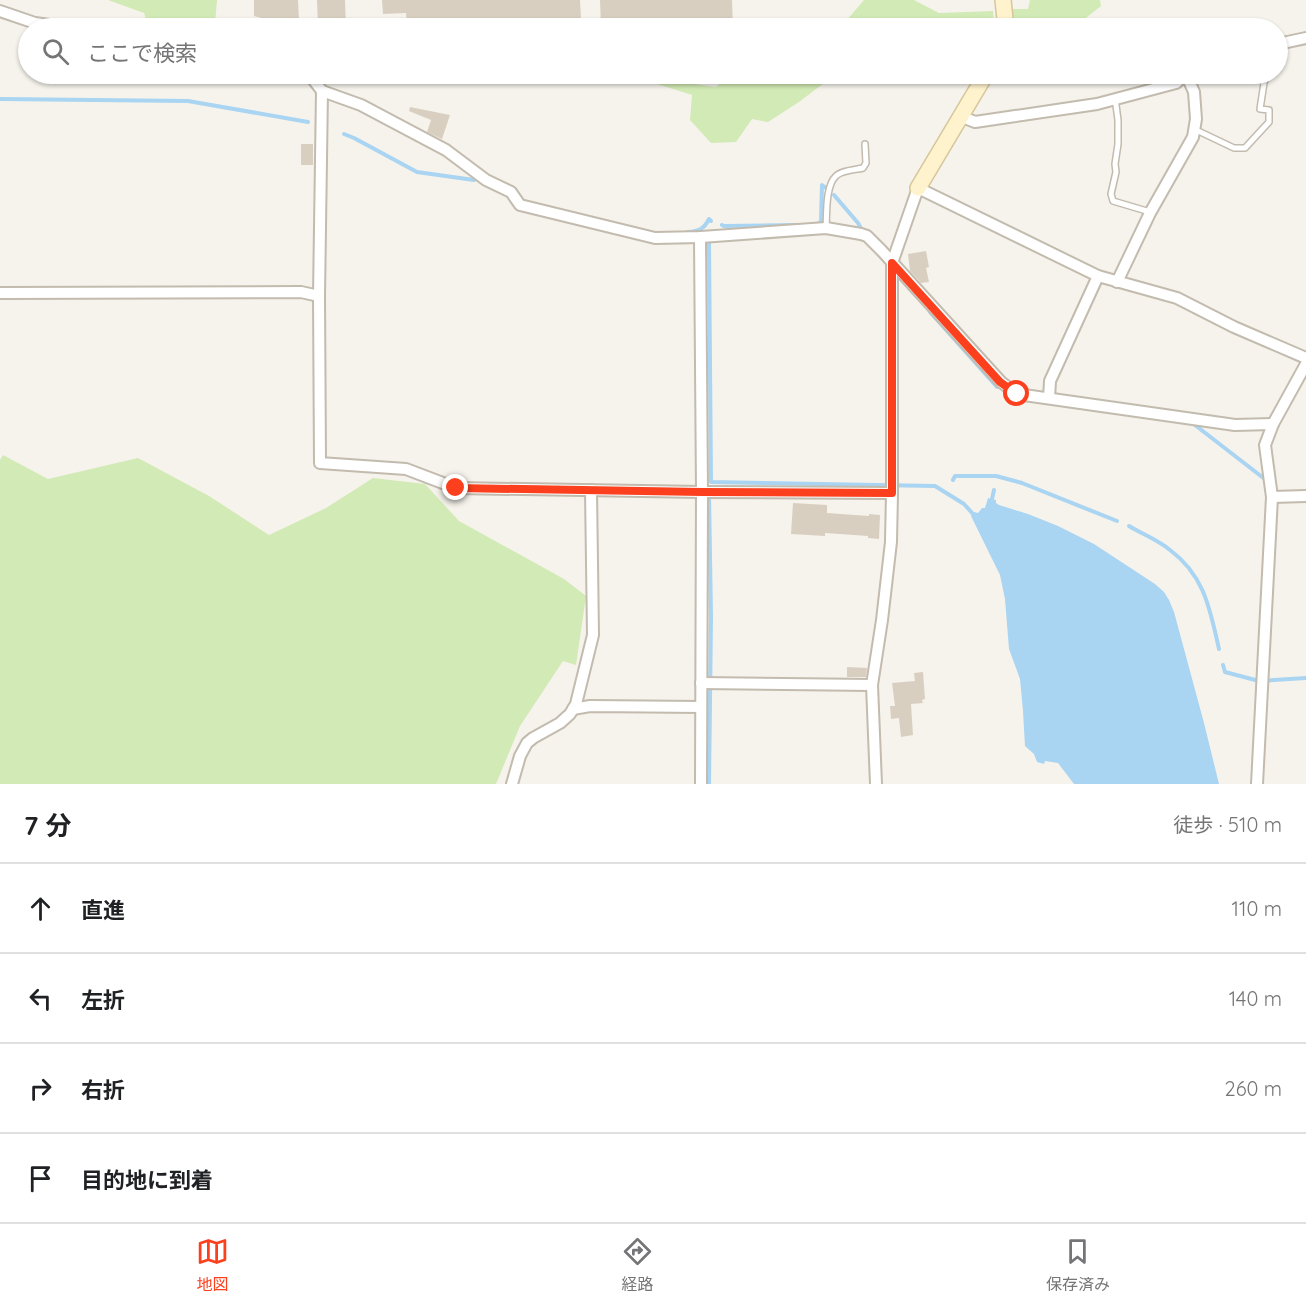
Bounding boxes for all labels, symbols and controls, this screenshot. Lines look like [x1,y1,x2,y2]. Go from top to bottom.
search box [18,18,1288,84]
icon: search [39,35,72,68]
text: ここで検索 [87,39,197,67]
route start [1003,380,1029,406]
route end [442,474,468,500]
text: 7 分 [24,809,72,842]
text: 徒歩 · 510 m [1173,812,1282,837]
icon: ahead [24,892,57,925]
text: 直進 [81,896,125,924]
text: 110 m [1232,896,1282,921]
icon: left [24,982,57,1015]
text: 左折 [81,986,125,1014]
text: 140 m [1229,986,1282,1011]
icon: right [24,1072,57,1105]
text: 右折 [81,1076,125,1104]
text: 260 m [1225,1076,1282,1101]
icon: arrive [24,1162,57,1195]
text: 目的地に到着 [81,1166,213,1194]
tab: 地図 [196,1235,229,1295]
tab: 経路 [621,1235,654,1295]
tab: 保存済み [1046,1235,1110,1295]

